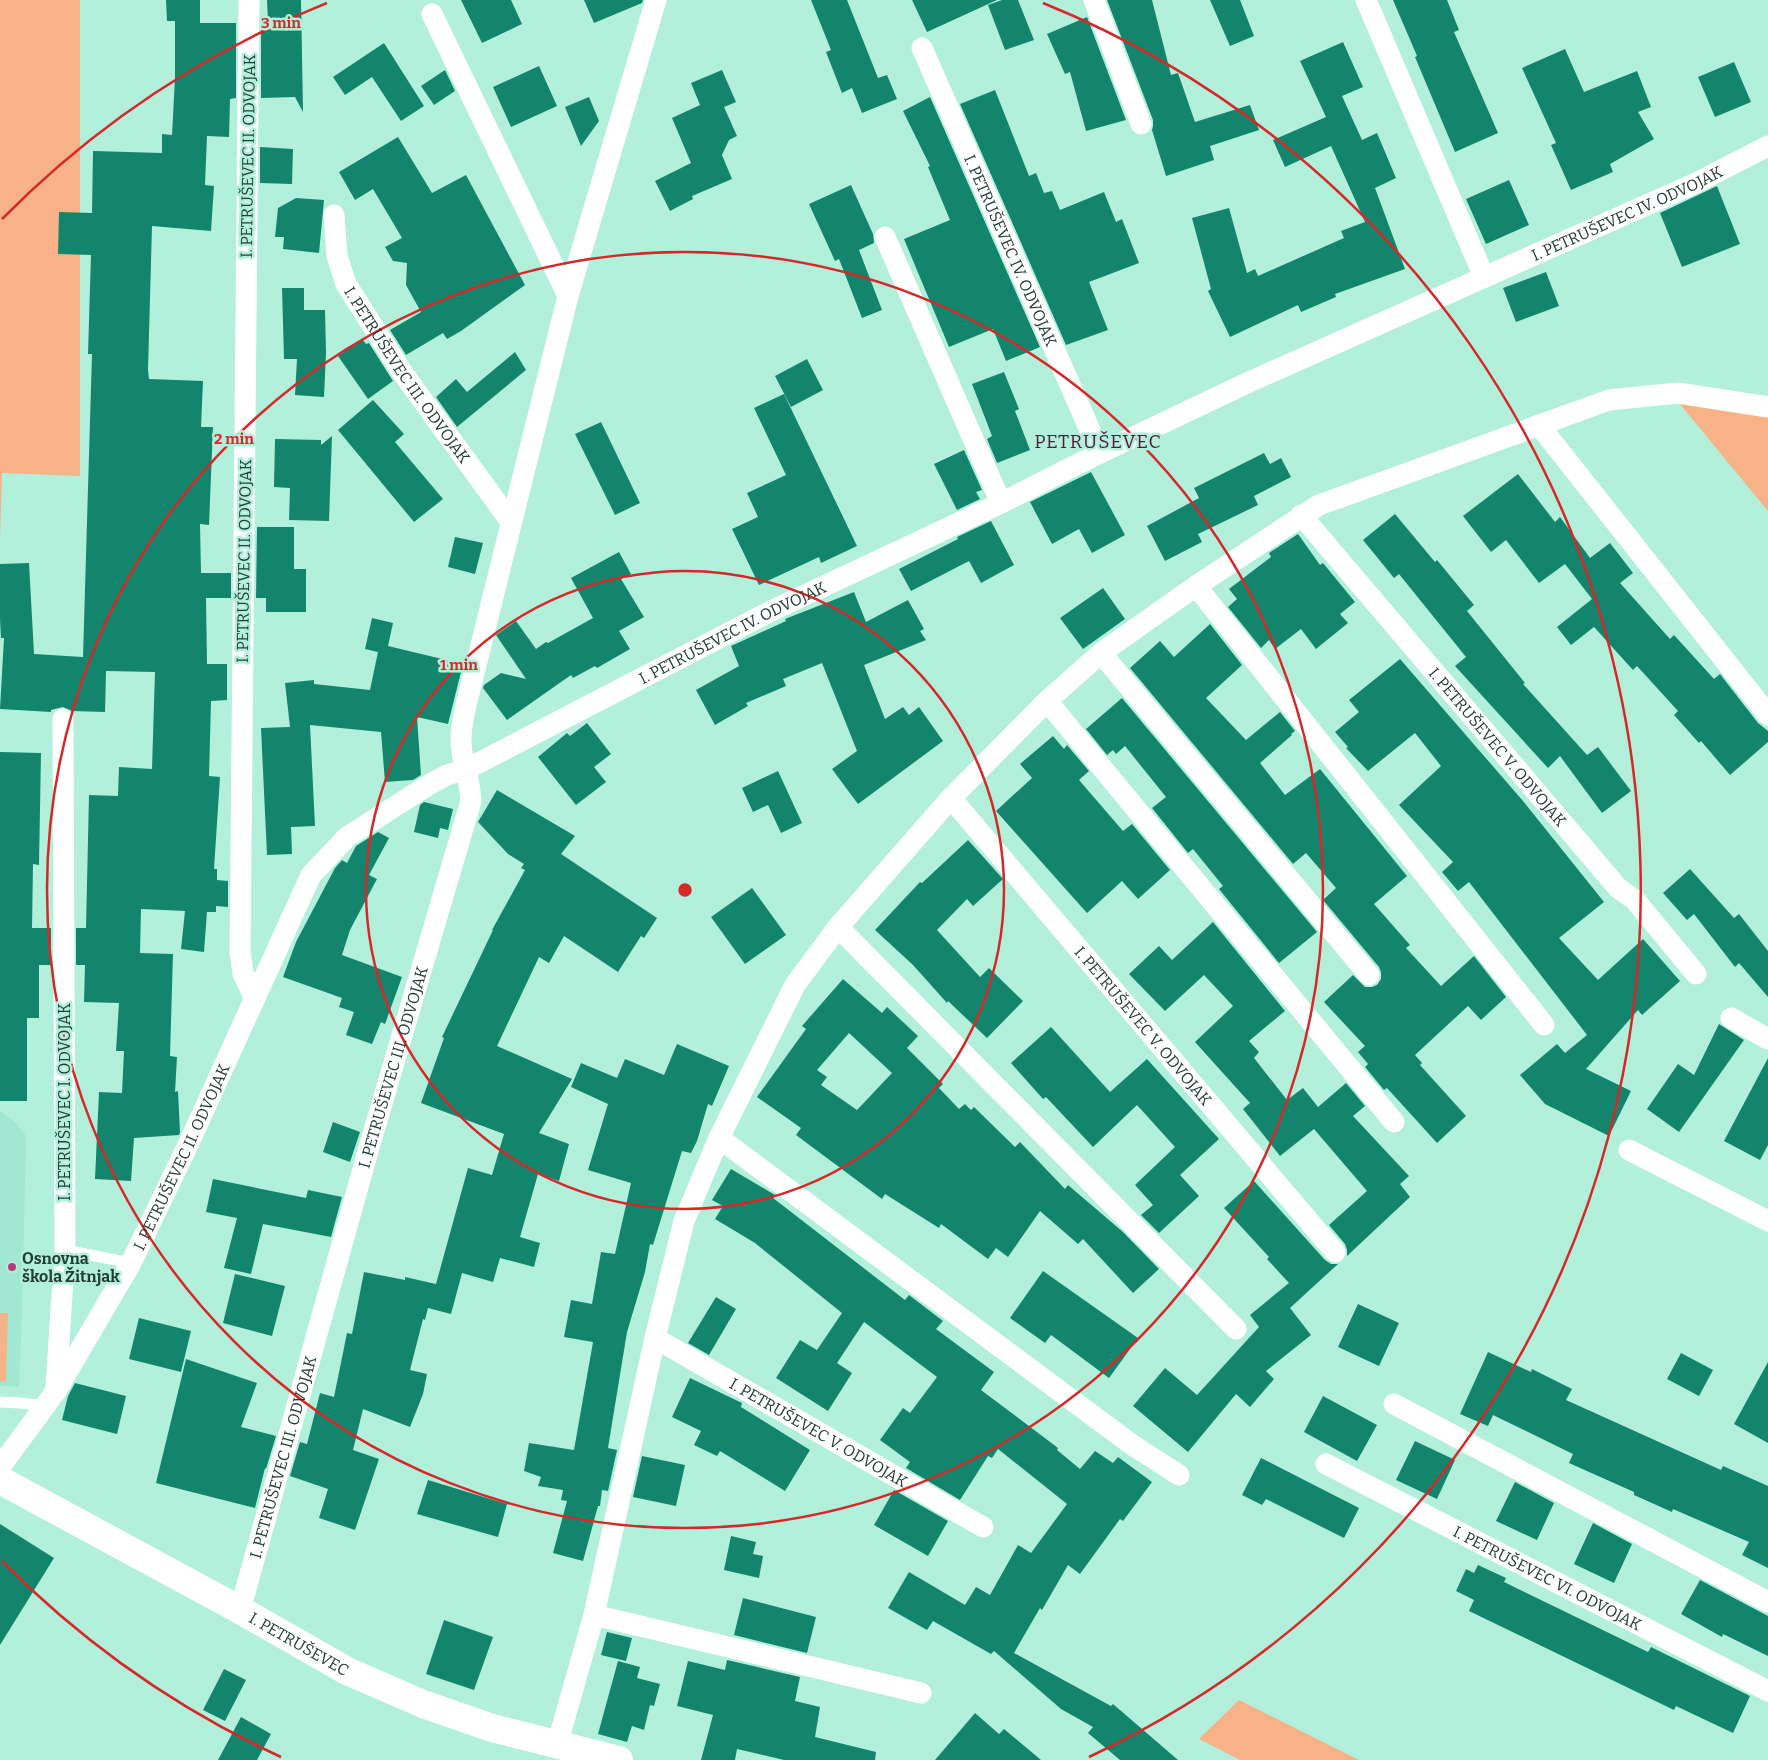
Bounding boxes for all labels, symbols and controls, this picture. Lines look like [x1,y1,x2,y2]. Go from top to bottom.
text: 3 min [261,14,301,32]
street label: I. PETRUŠEVEC II. ODVOJAK [236,53,259,258]
street label: I. PETRUŠEVEC IV. ODVOJAK [961,152,1062,350]
street label: I. PETRUŠEVEC IV. ODVOJAK [1529,161,1726,265]
street label: I. PETRUŠEVEC III. ODVOJAK [340,283,475,467]
text: 2 min [214,430,254,448]
district label: PETRUŠEVEC [1034,430,1162,453]
street label: I. PETRUŠEVEC II. ODVOJAK [232,458,255,663]
street label: I. PETRUŠEVEC IV. ODVOJAK [636,577,830,688]
text: 1 min [440,656,478,674]
street label: I. PETRUŠEVEC V. ODVOJAK [1425,663,1571,830]
centre of rings [676,881,694,899]
street label: I. PETRUŠEVEC V. ODVOJAK [1071,942,1216,1109]
street label: I. PETRUŠEVEC III. ODVOJAK [354,963,432,1170]
street label: I. PETRUŠEVEC I. ODVOJAK [54,1002,74,1201]
street label: I. PETRUŠEVEC II. ODVOJAK [129,1060,233,1253]
place label: Osnovna škola Žitnjak [22,1249,120,1286]
marker: Osnovna škola Žitnjak [6,1261,18,1273]
street label: I. PETRUŠEVEC III. ODVOJAK [245,1353,320,1560]
street label: I. PETRUŠEVEC V. ODVOJAK [726,1374,912,1491]
street label: I. PETRUŠEVEC VI. ODVOJAK [1450,1522,1645,1634]
street label: I. PETRUŠEVEC [246,1608,352,1680]

